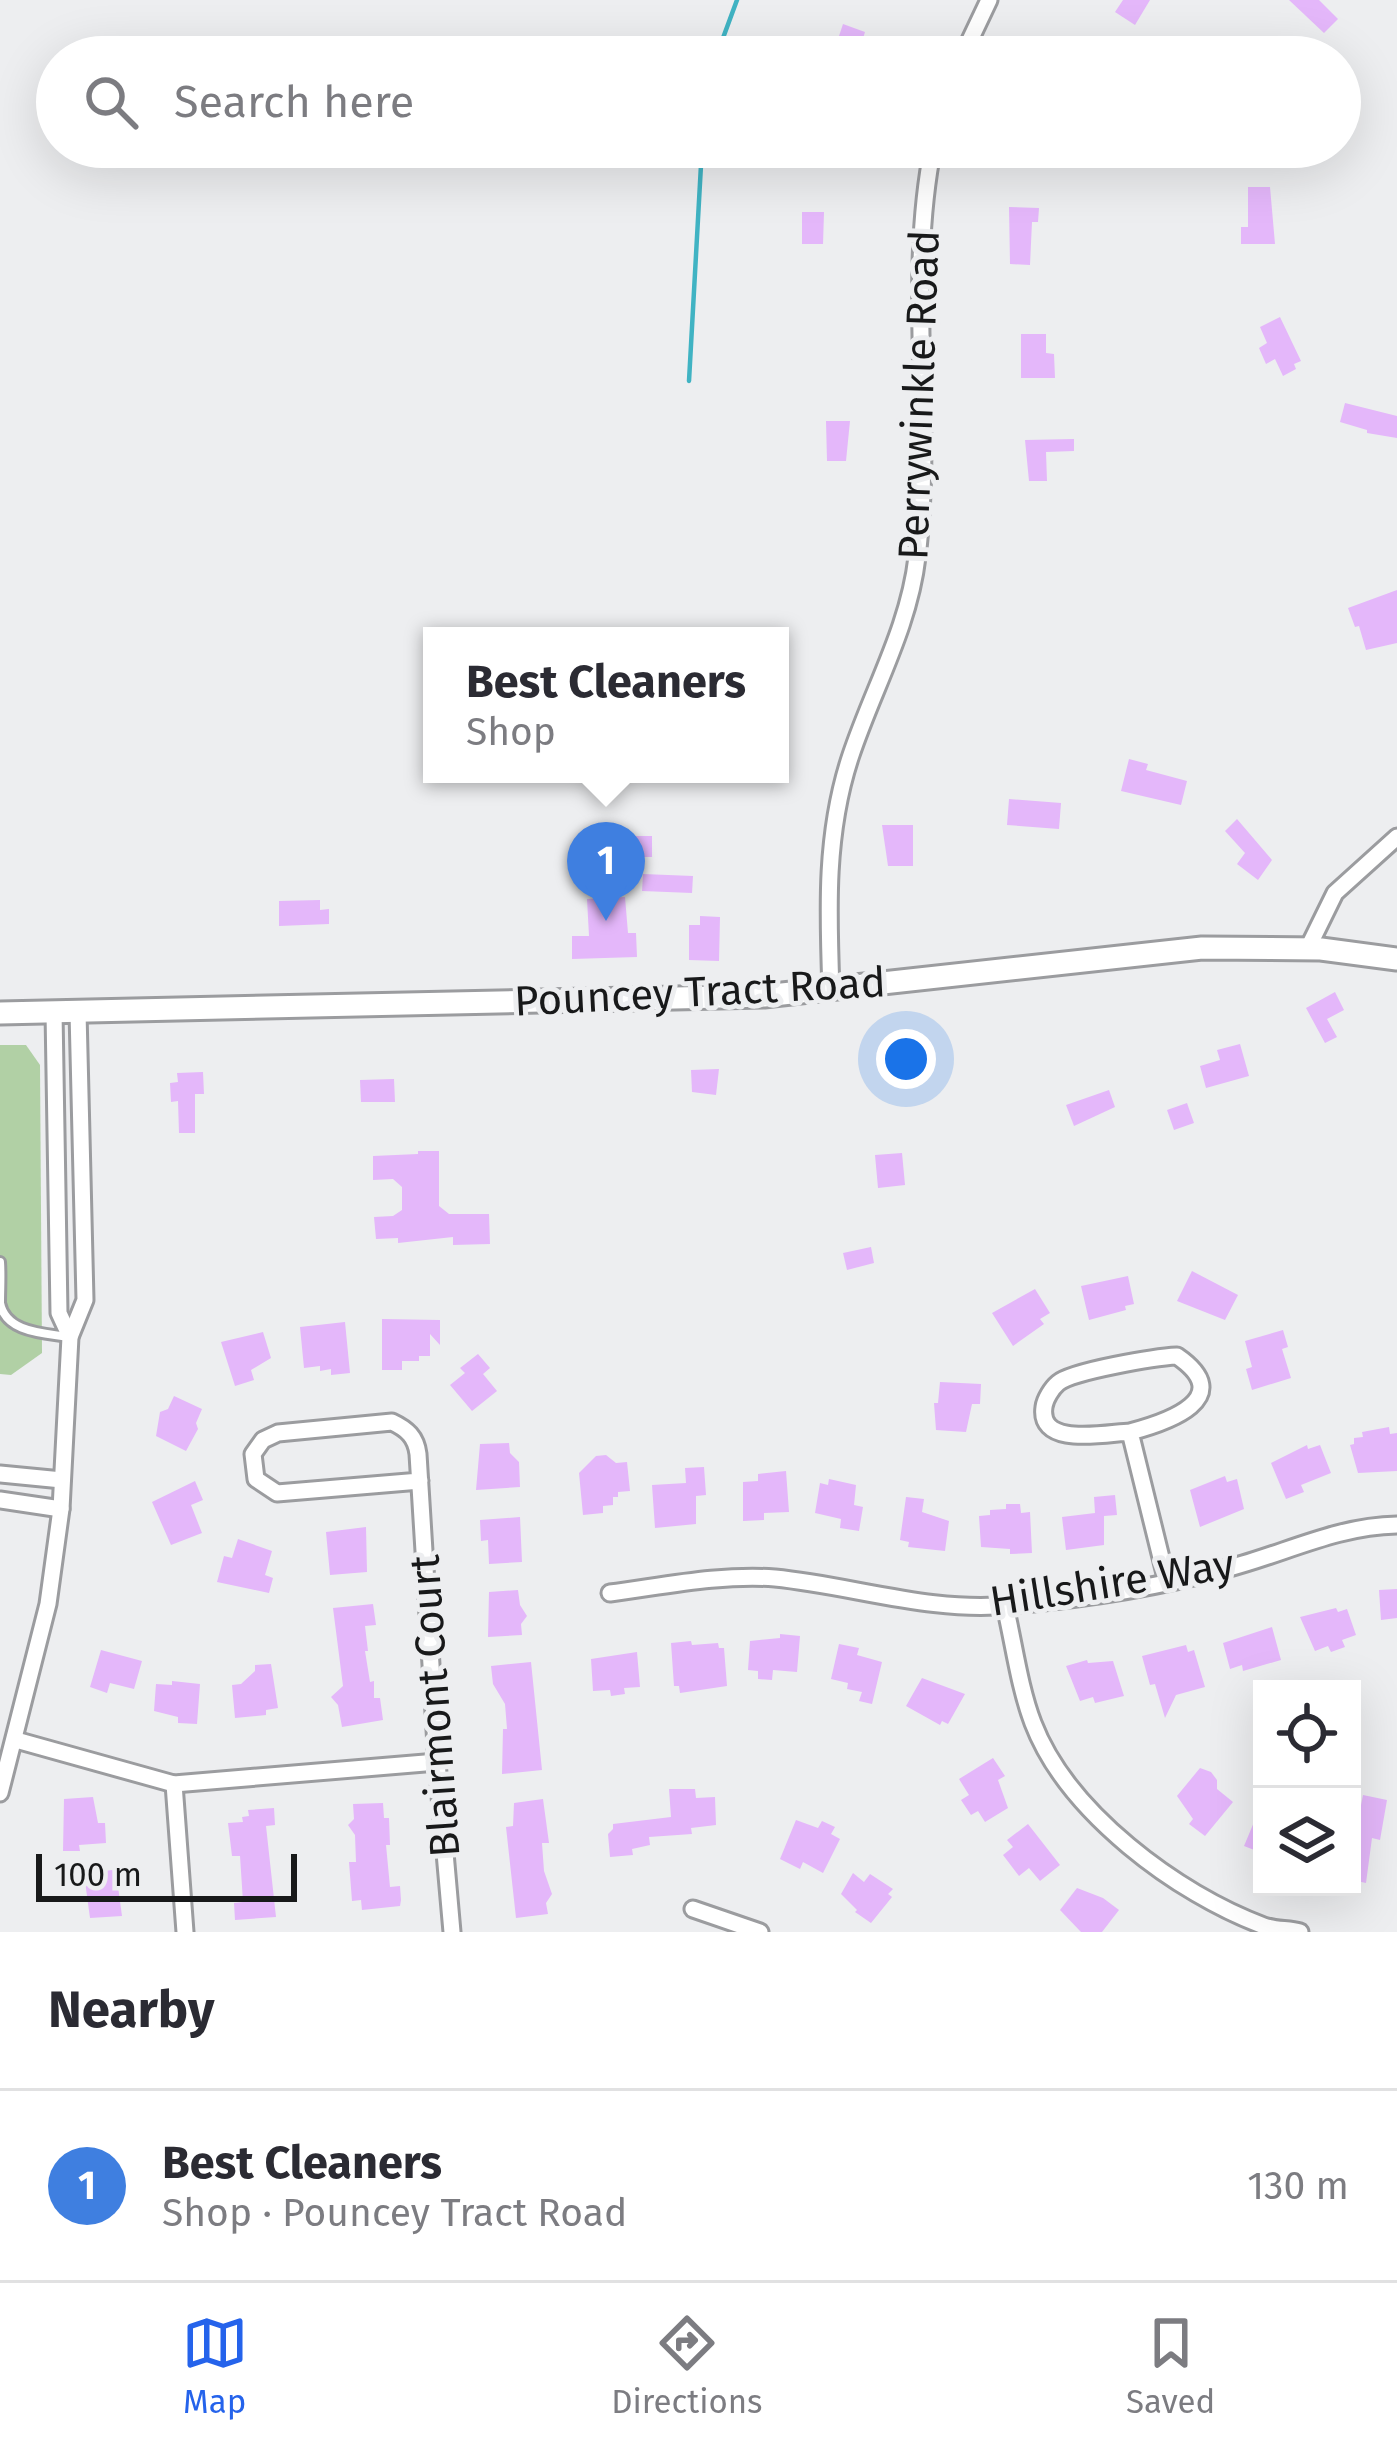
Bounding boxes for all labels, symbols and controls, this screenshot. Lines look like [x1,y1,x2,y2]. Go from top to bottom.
search box [36,36,1361,168]
icon: search [78,69,144,135]
text: Search here [174,75,414,129]
street label: Perrywinkle Road [888,229,950,561]
popup [423,627,789,783]
text: Best Cleaners [466,655,746,709]
text: Shop [466,709,556,755]
pin: 1 [567,822,645,921]
street label: Pouncey Tract Road [513,957,887,1027]
your location [876,1029,936,1089]
street label: Hillshire Way [986,1539,1238,1627]
street label: Blairmont Court [399,1552,471,1859]
map controls [1253,1680,1361,1896]
button: locate [1253,1680,1361,1788]
button: layers [1253,1788,1361,1896]
scale bar [36,1848,297,1901]
text: 100 m [54,1855,142,1895]
text: Nearby [48,1979,214,2041]
text: Best Cleaners [162,2136,442,2190]
text: 1 [78,2163,96,2209]
text: 130 m [1247,2163,1349,2209]
text: Shop · Pouncey Tract Road [162,2190,627,2236]
tab: Map [182,2310,248,2422]
tab: Directions [611,2310,763,2422]
tab: Saved [1126,2310,1215,2422]

